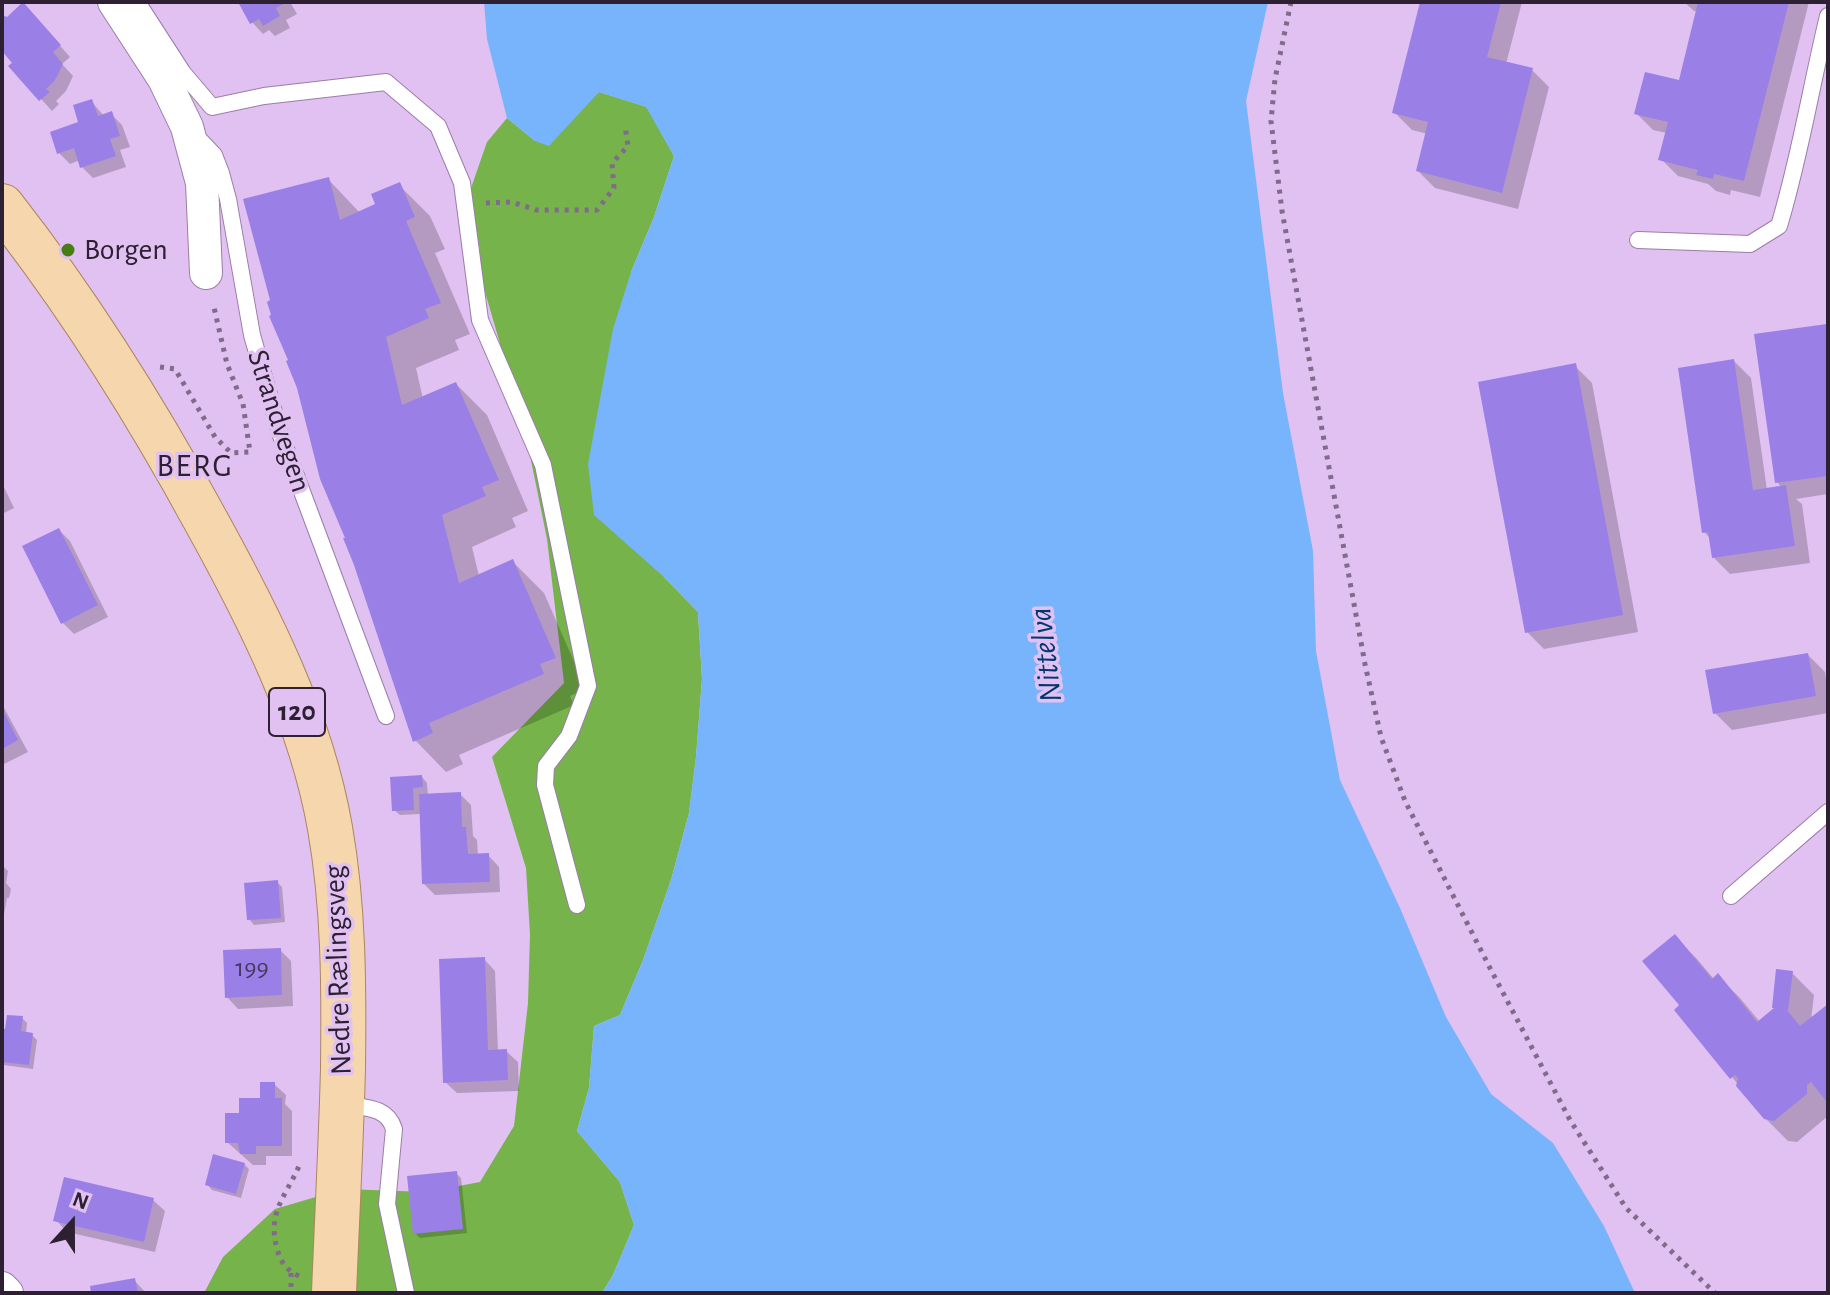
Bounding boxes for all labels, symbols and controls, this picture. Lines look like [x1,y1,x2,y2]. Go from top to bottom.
place label: Borgen [84,232,168,268]
marker: Borgen [59,241,77,259]
street label: Strandvegen [239,345,319,497]
district label: BERG [156,447,234,485]
water label: Nittelva [1021,605,1071,705]
road number: 120 [269,688,325,736]
street label: Nedre Rælingsveg [316,864,360,1076]
house number: 199 [235,952,269,984]
north arrow [32,1183,112,1263]
text: N [70,1188,92,1214]

